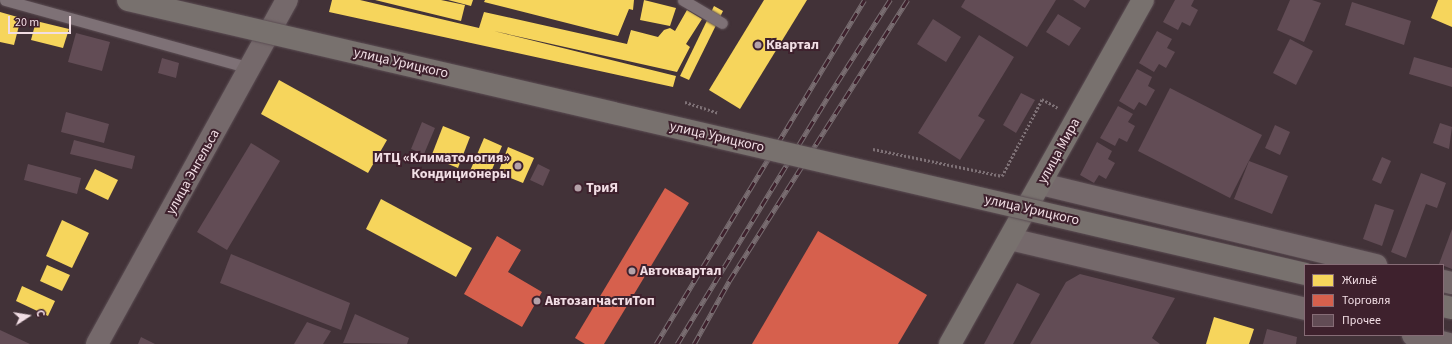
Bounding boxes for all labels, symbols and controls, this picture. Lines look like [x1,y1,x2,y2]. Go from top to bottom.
scale bar [10,8,73,34]
text: 20 m [15,14,39,31]
place label: Квартал [766,37,819,53]
marker: Квартал [753,40,763,50]
street label: улица Урицкого [352,44,450,82]
street label: улица Мира [1034,115,1084,187]
street label: улица Урицкого [668,118,766,156]
street label: улица Энгельса [163,126,223,218]
place label: ИТЦ «Климатология» Кондиционеры [374,150,510,182]
marker: ИТЦ «Климатология» Кондиционеры [513,161,523,171]
place label: ТриЯ [586,180,618,196]
marker: ТриЯ [573,183,583,193]
street label: улица Урицкого [983,191,1081,229]
place label: Автоквартал [640,263,722,279]
legend [1304,264,1444,336]
marker: Автоквартал [627,266,637,276]
text: Жильё [1342,272,1377,289]
text: Торговля [1342,292,1390,309]
place label: АвтозапчастиТоп [545,293,655,309]
north arrow [8,296,48,336]
marker: АвтозапчастиТоп [532,296,542,306]
text: С [32,309,48,318]
text: Прочее [1342,312,1381,329]

